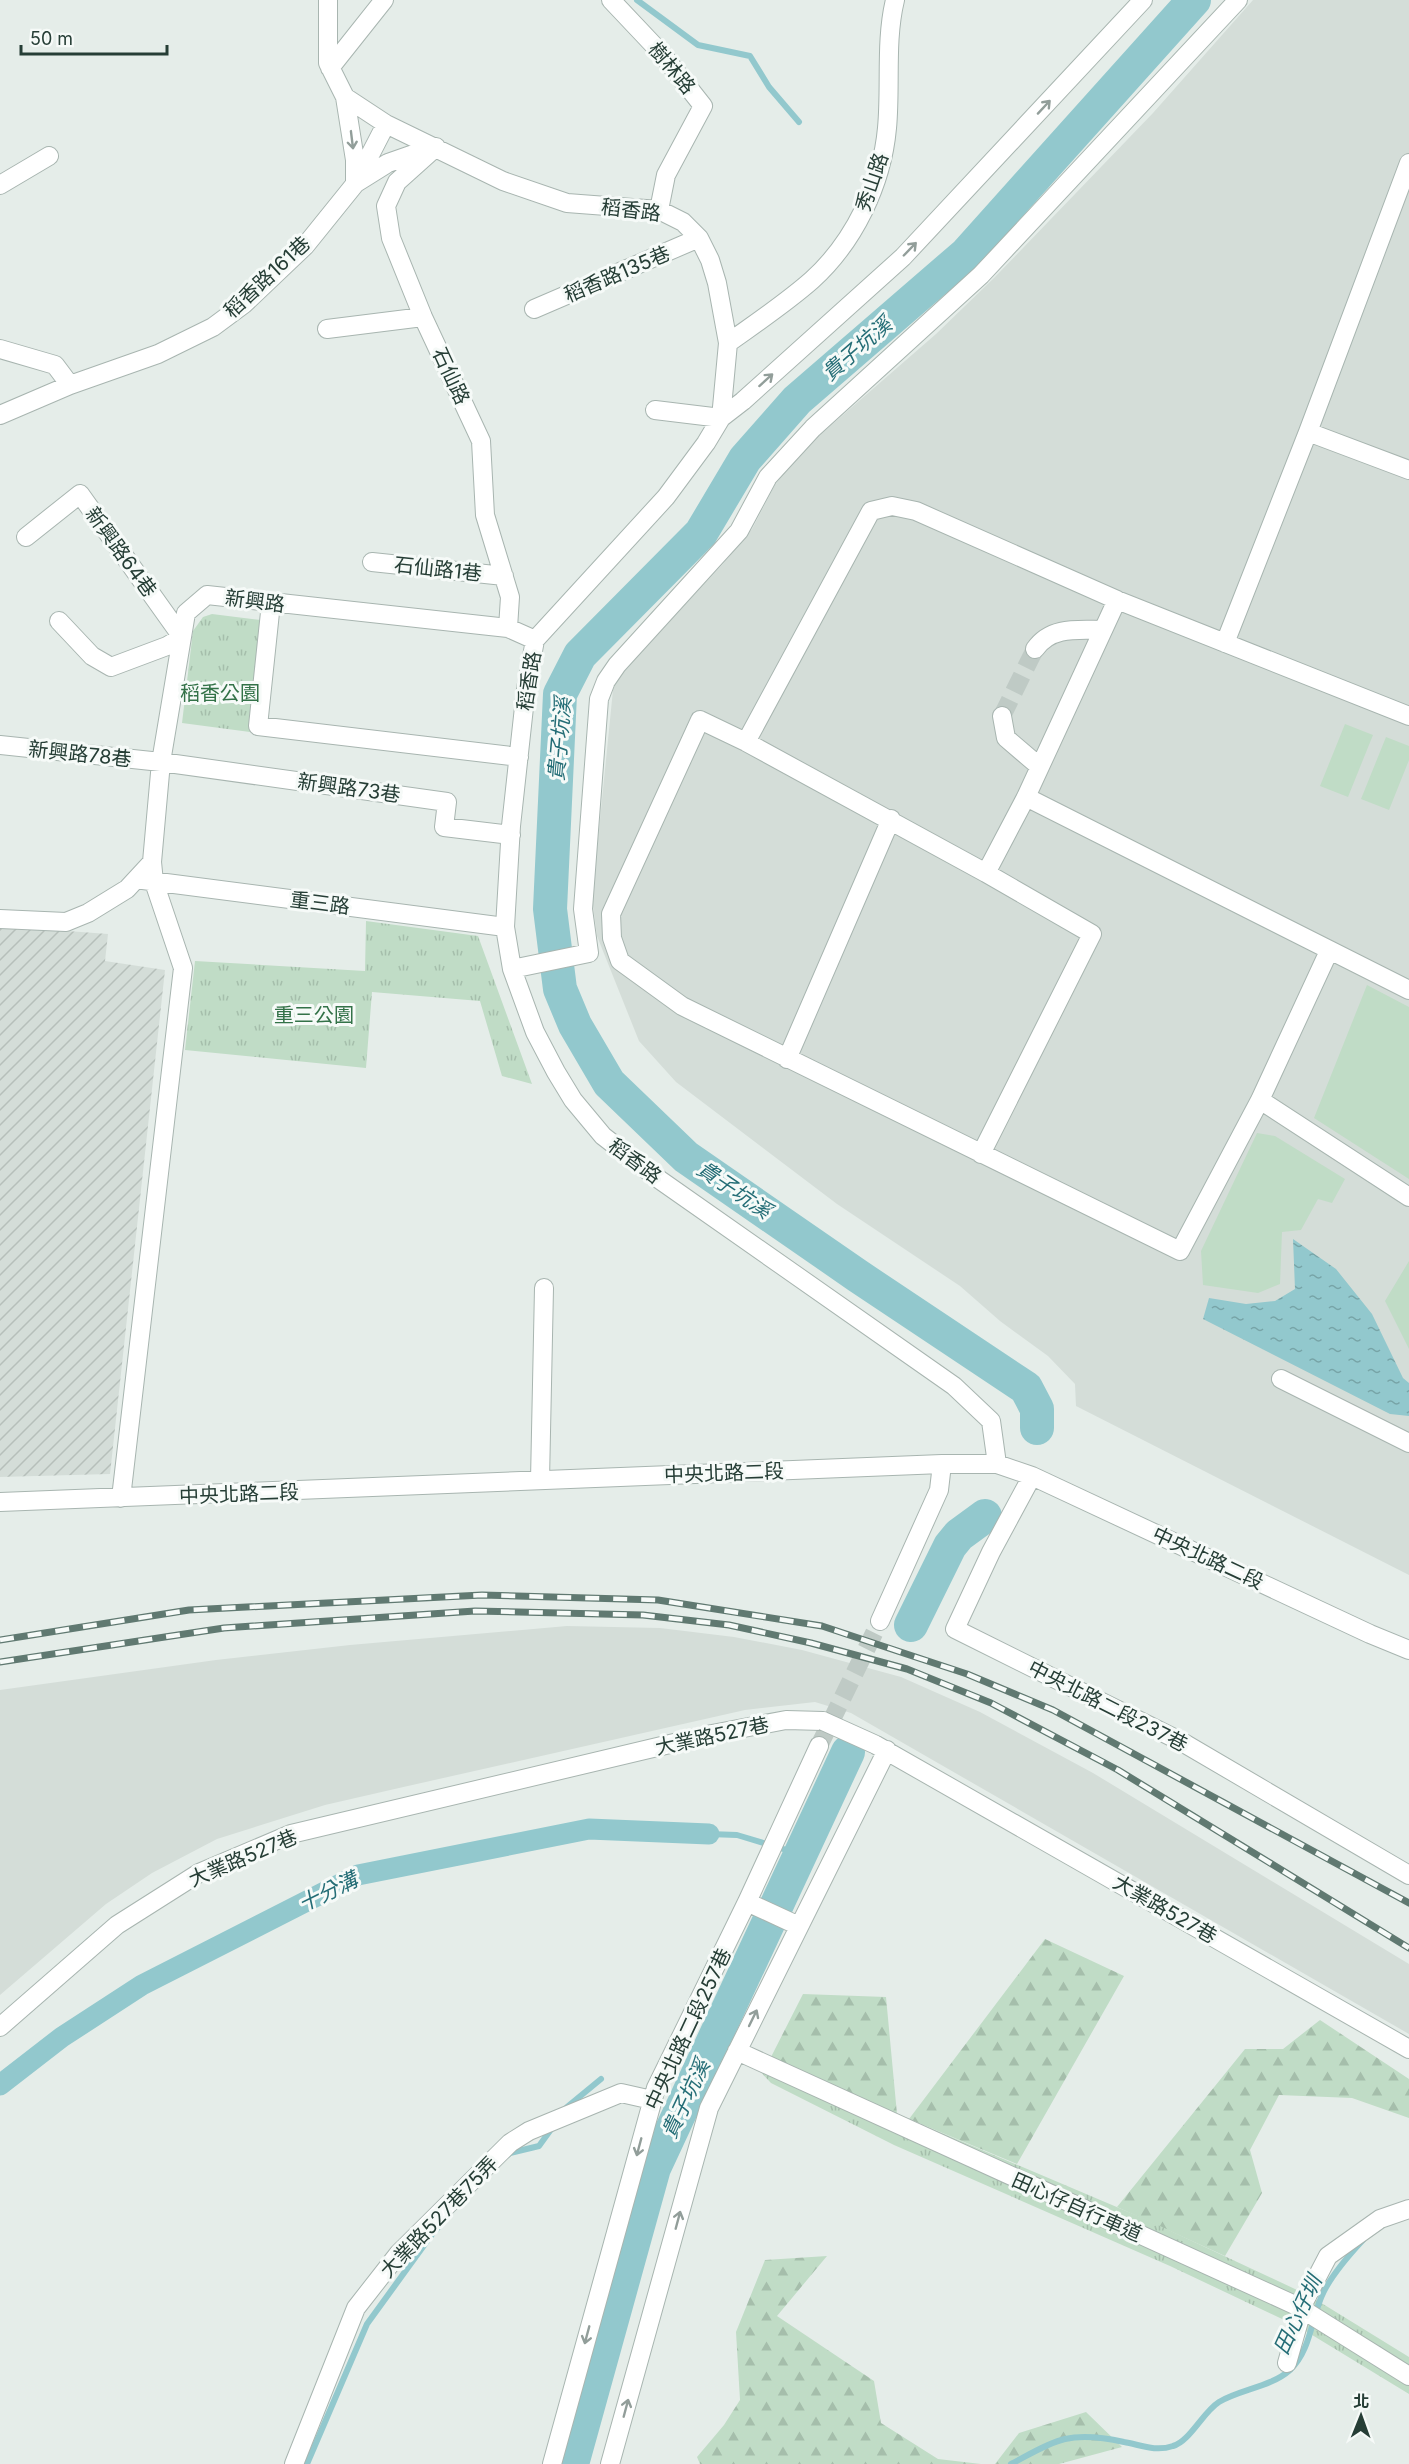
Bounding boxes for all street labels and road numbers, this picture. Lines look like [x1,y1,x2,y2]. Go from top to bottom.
street label: 樹林路 [644,37,700,99]
street label: 秀山路 [851,150,893,214]
street label: 稻香路 [600,194,662,226]
street label: 稻香路161巷 [219,231,315,323]
street label: 稻香路135巷 [560,241,674,307]
street label: 石仙路 [427,344,475,408]
street label: 新興路64巷 [80,502,162,602]
street label: 石仙路1巷 [393,552,483,586]
street label: 新興路 [224,585,286,617]
street label: 稻香路 [512,649,546,713]
street label: 新興路78巷 [27,737,133,771]
street label: 新興路73巷 [296,769,402,807]
street label: 重三路 [289,887,351,919]
street label: 稻香路 [604,1133,666,1189]
street label: 中央北路二段 [664,1459,784,1487]
street label: 中央北路二段 [179,1480,299,1508]
street label: 中央北路二段 [1149,1522,1267,1594]
street label: 中央北路二段237巷 [1024,1655,1192,1757]
street label: 大業路527巷 [653,1712,771,1760]
street label: 大業路527巷 [185,1824,301,1892]
street label: 大業路527巷 [1109,1870,1221,1948]
street label: 中央北路二段257巷 [640,1944,736,2114]
street label: 大業路527巷75弄 [375,2151,503,2283]
street label: 田心仔自行車道 [1008,2168,1146,2246]

